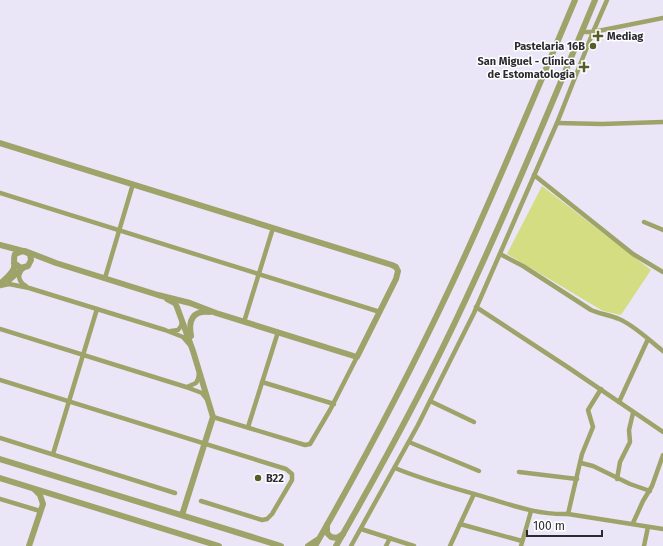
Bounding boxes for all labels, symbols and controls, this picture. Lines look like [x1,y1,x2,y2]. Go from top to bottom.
marker: Mediag [592,30,604,42]
place label: Mediag [607,30,644,43]
place label: Pastelaria 16B [514,40,585,53]
marker: Pastelaria 16B [588,41,598,51]
place label: San Miguel - Clínica de Estomatologia [477,55,575,81]
marker: San Miguel - Clínica de Estomatologia [578,61,590,73]
place label: B22 [266,472,284,485]
marker: B22 [253,473,263,483]
scale bar [527,512,602,538]
text: 100 m [533,519,565,533]

